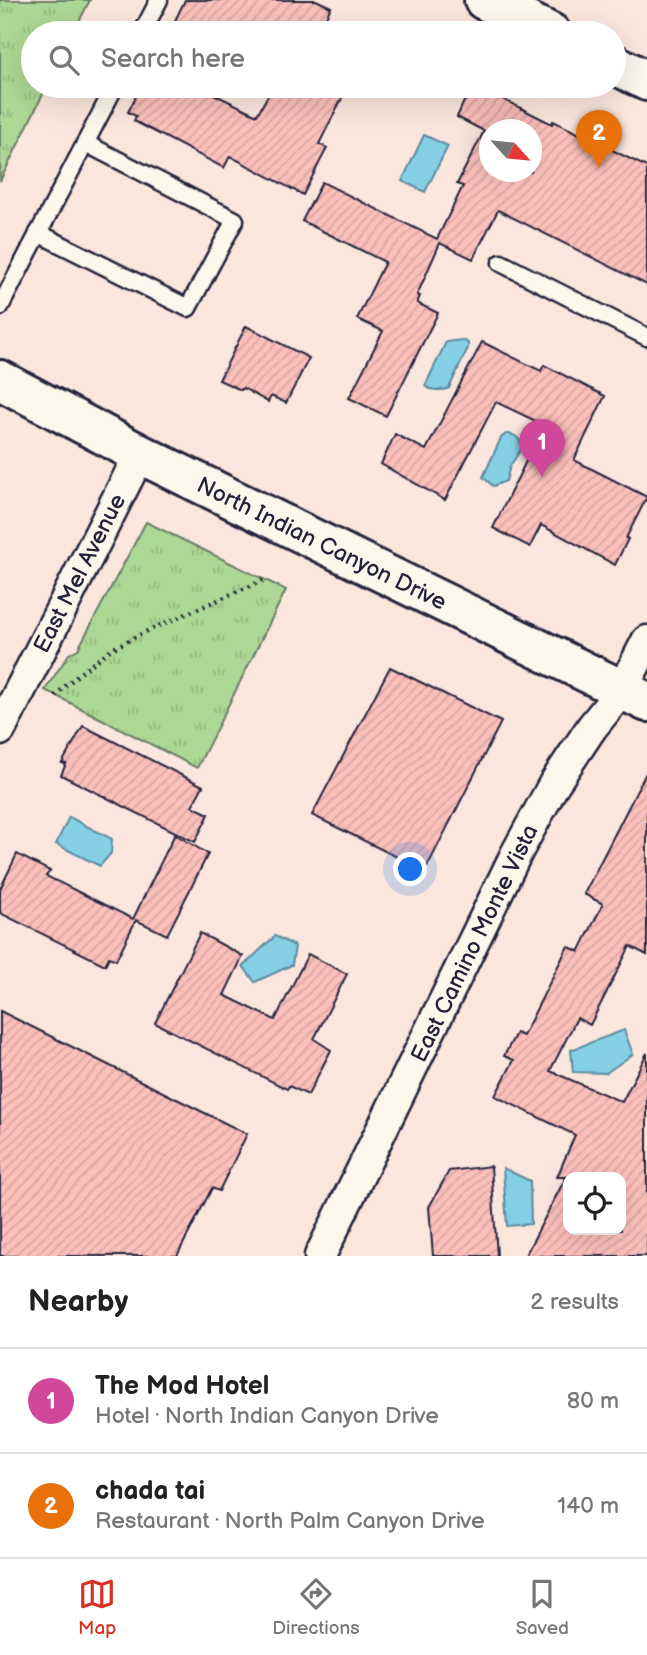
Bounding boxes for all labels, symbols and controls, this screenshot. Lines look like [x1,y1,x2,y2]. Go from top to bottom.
search box [21,21,626,98]
icon: search [45,41,83,79]
text: Search here [101,44,245,75]
pin: 2 [576,110,622,168]
north arrow [479,119,542,182]
pin: 1 [519,419,565,477]
street label: North Indian Canyon Drive [192,471,451,617]
street label: East Mel Avenue [28,489,132,658]
street label: East Camino Monte Vista [405,820,545,1067]
your location [393,852,427,886]
map controls [563,1172,626,1235]
button: locate [563,1172,626,1235]
text: Nearby [28,1284,128,1320]
text: 2 results [530,1288,619,1316]
text: The Mod Hotel [95,1371,269,1402]
text: 1 [46,1387,56,1415]
text: 80 m [567,1387,619,1415]
text: Hotel · North Indian Canyon Drive [95,1402,439,1430]
text: chada tai [95,1476,205,1507]
text: 2 [44,1492,58,1520]
text: 140 m [557,1492,619,1520]
text: Restaurant · North Palm Canyon Drive [95,1507,485,1535]
tab: Map [78,1575,116,1640]
tab: Directions [272,1575,360,1640]
tab: Saved [516,1575,569,1640]

